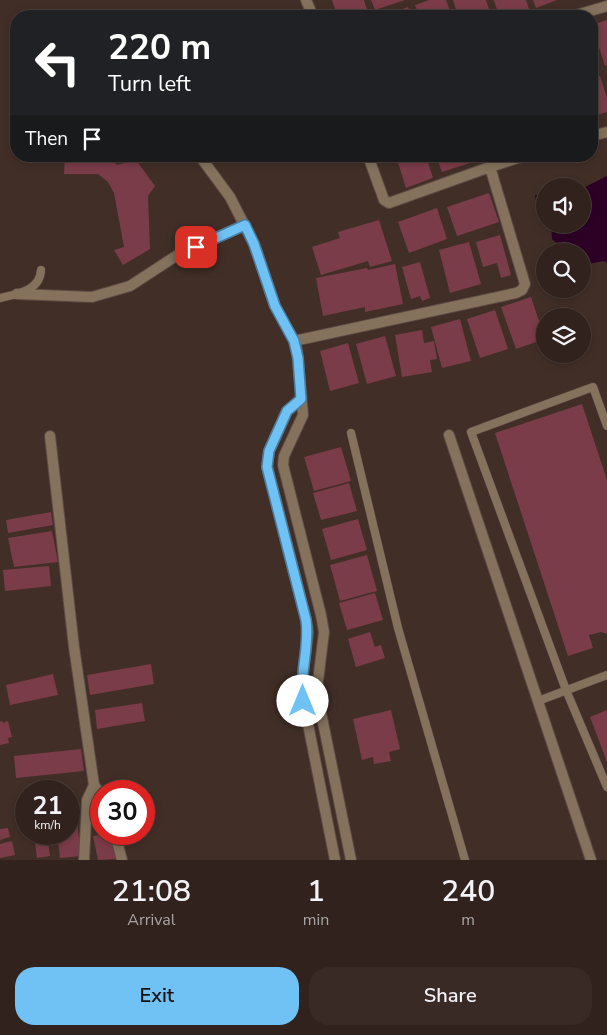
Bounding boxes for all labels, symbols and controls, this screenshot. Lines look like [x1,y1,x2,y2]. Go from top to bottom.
text: 220 m [108,24,211,71]
icon: left [25,30,90,95]
text: Turn left [108,69,191,99]
icon: arrive [78,125,106,153]
text: Then [25,126,68,152]
map controls [536,178,591,363]
button: sound [536,178,591,233]
pin [175,226,217,268]
icon: arrive [182,233,210,261]
button: search [536,243,591,298]
button: layers [536,308,591,363]
position arrow [276,674,328,726]
speed limit sign: 30 [90,780,155,845]
text: 21 [32,789,63,823]
text: km/h [34,817,61,833]
text: 21:08 [112,871,191,912]
text: 1 [307,871,325,912]
text: 240 [441,871,495,912]
text: Arrival [127,909,175,931]
text: min [303,909,329,931]
text: m [461,909,475,931]
button: Exit [15,967,299,1025]
button: Share [309,967,592,1025]

